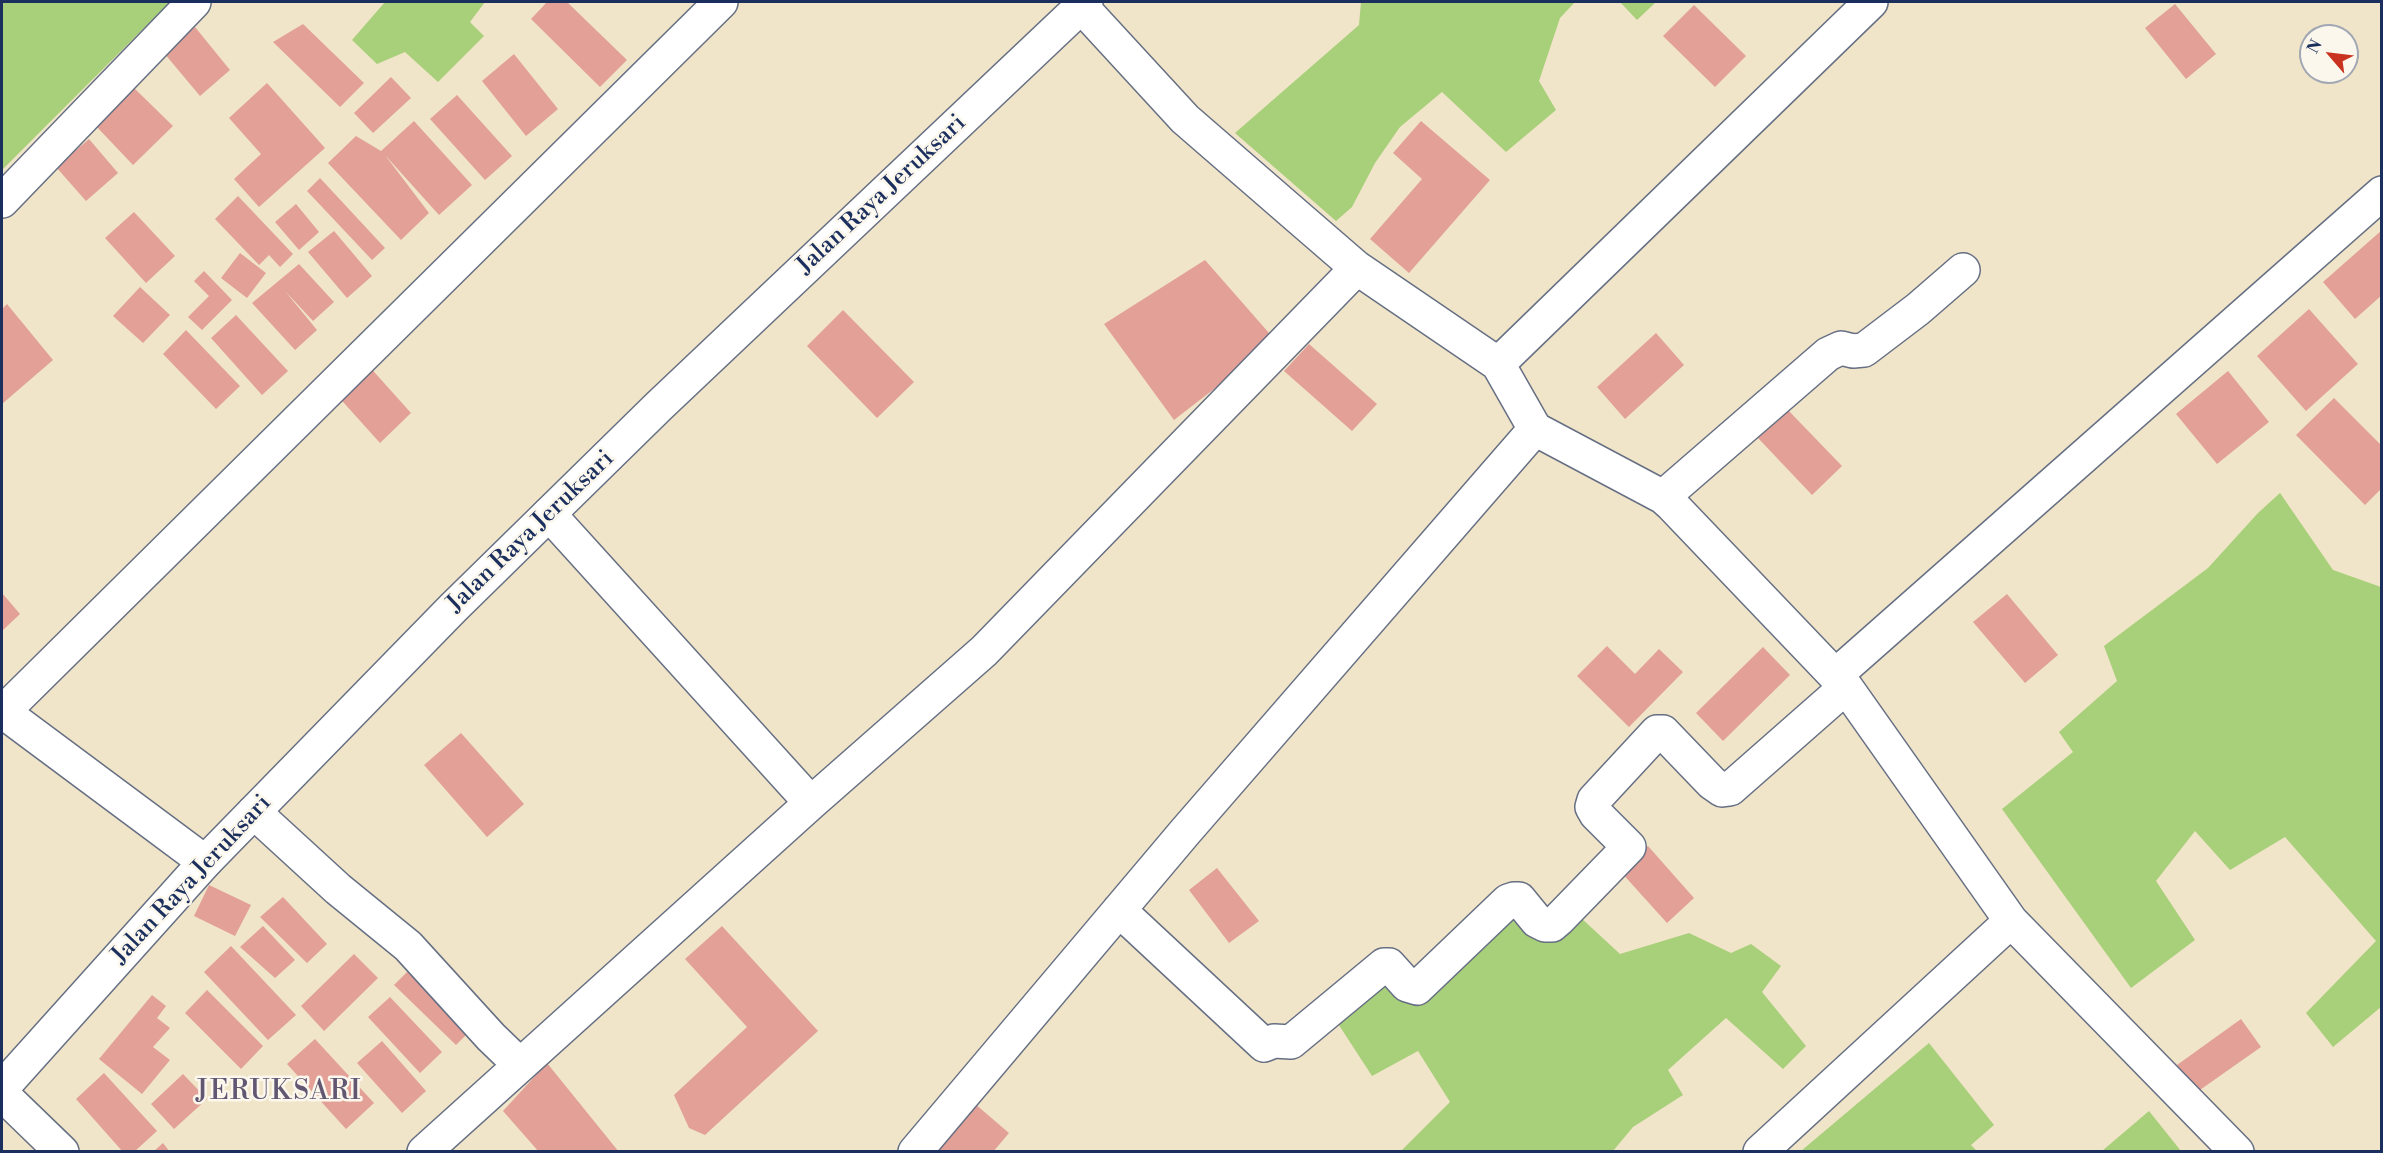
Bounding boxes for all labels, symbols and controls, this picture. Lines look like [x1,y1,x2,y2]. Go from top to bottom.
north arrow [2299,24,2359,84]
text: N [2303,36,2327,57]
street label: Jalan Raya Jeruksari [792,109,972,281]
street label: Jalan Raya Jeruksari [442,445,620,619]
street label: Jalan Raya Jeruksari [106,790,278,970]
district label: JERUKSARI [196,1077,362,1109]

